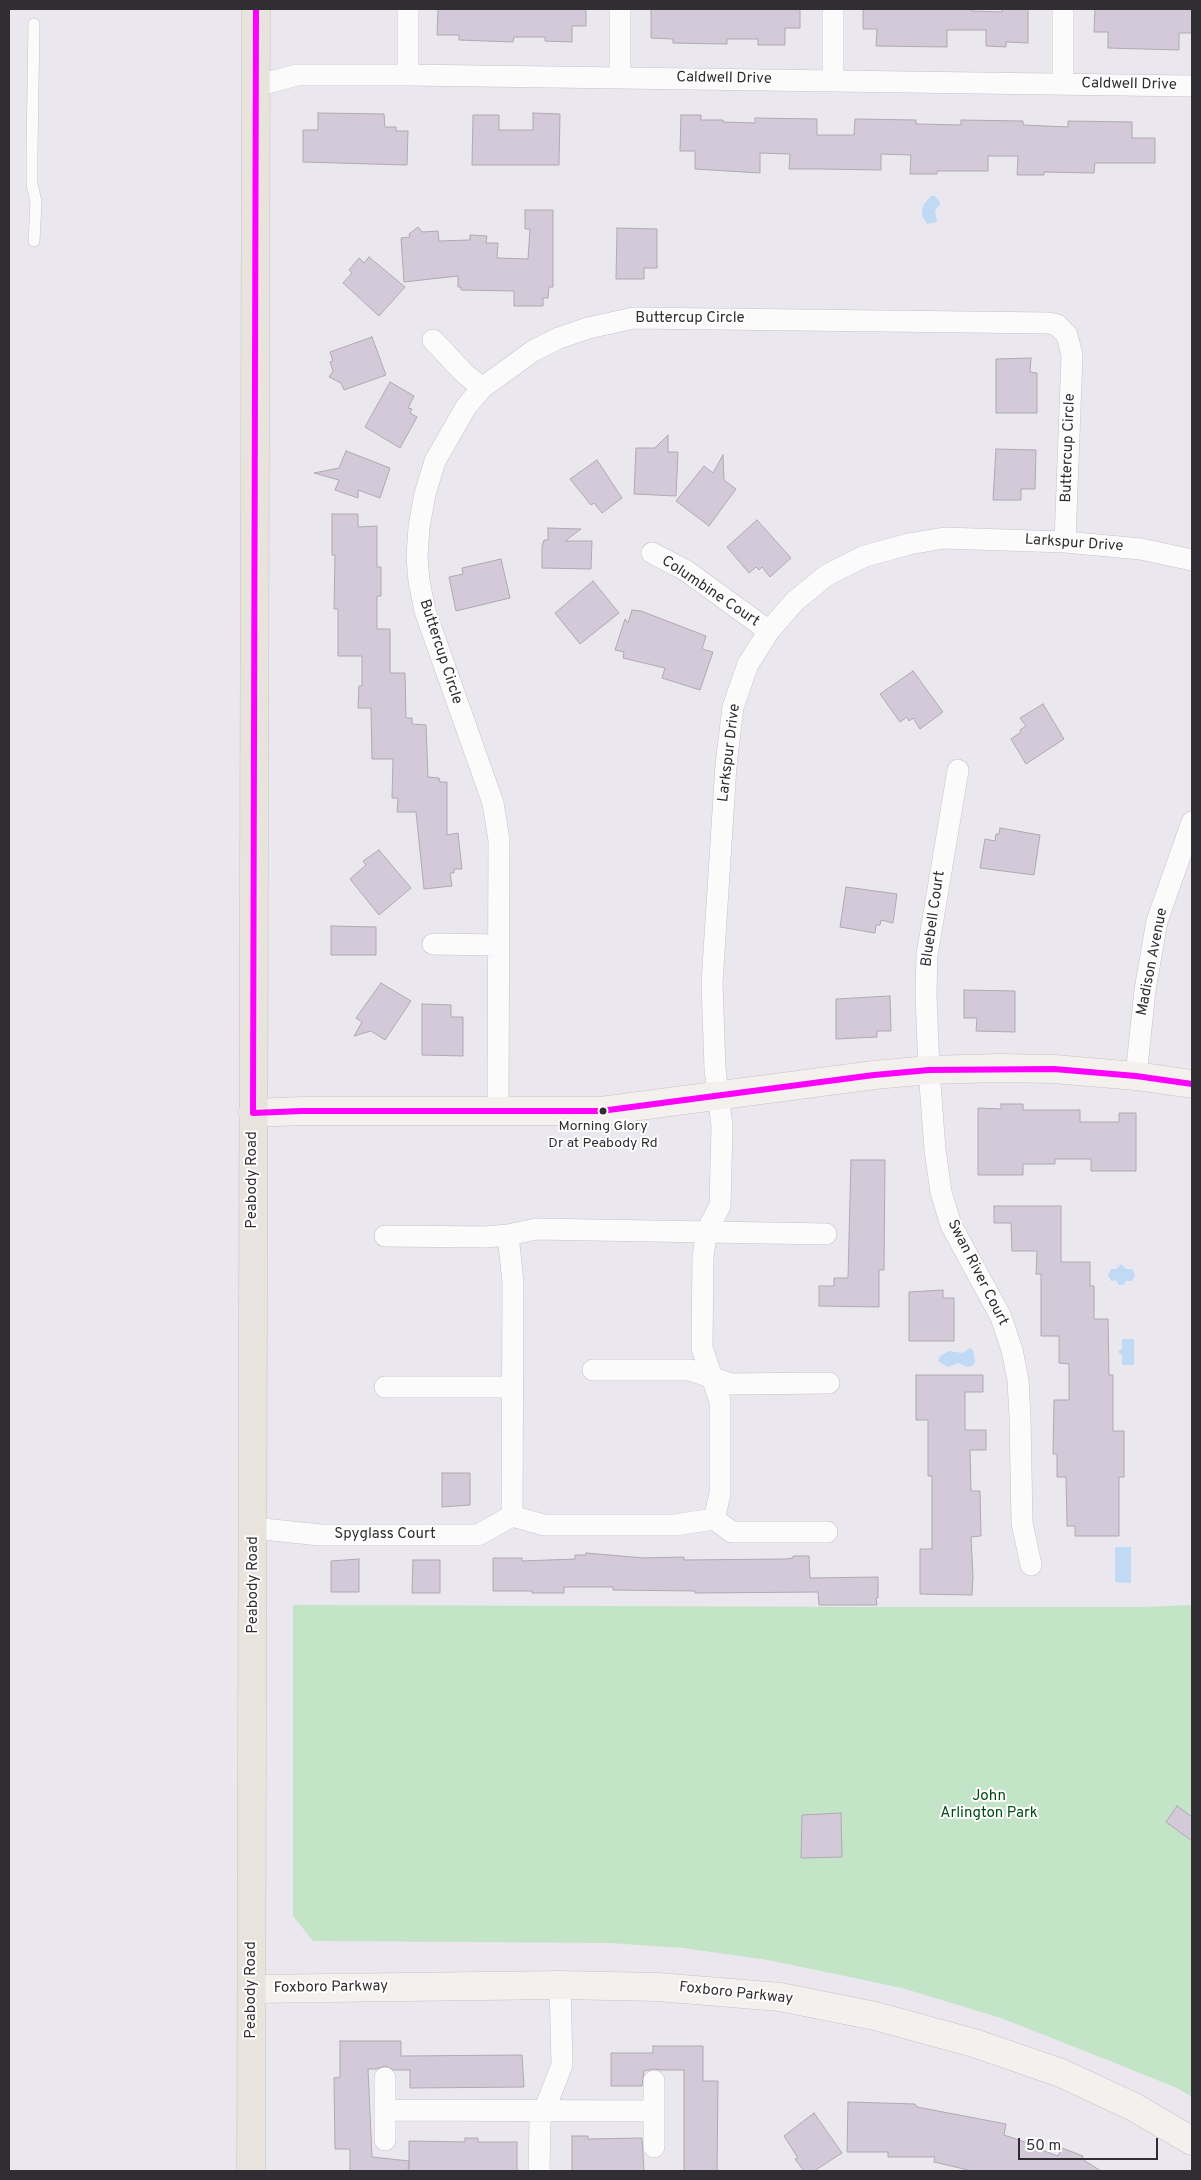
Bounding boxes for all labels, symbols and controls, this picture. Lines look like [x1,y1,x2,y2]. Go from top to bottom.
street label: Caldwell Drive [676,69,772,89]
street label: Caldwell Drive [1081,75,1177,95]
street label: Buttercup Circle [635,310,745,328]
street label: Buttercup Circle [1058,393,1080,503]
street label: Larkspur Drive [1024,532,1124,556]
street label: Columbine Court [658,553,762,631]
street label: Buttercup Circle [415,597,465,707]
street label: Larkspur Drive [715,703,745,803]
street label: Bluebell Court [918,870,950,968]
street label: Madison Avenue [1134,907,1172,1017]
marker: Morning Glory Dr at Peabody Rd [598,1106,608,1116]
place label: Morning Glory Dr at Peabody Rd [548,1119,658,1152]
street label: Peabody Road [244,1131,262,1229]
street label: Swan River Court [943,1217,1011,1329]
street label: Spyglass Court [334,1526,436,1544]
street label: Peabody Road [245,1536,263,1634]
park label: John Arlington Park [940,1788,1038,1823]
street label: Peabody Road [243,1941,261,2039]
street label: Foxboro Parkway [274,1978,388,1998]
street label: Foxboro Parkway [678,1979,794,2009]
scale bar [1021,2128,1161,2160]
text: 50 m [1026,2137,1061,2156]

